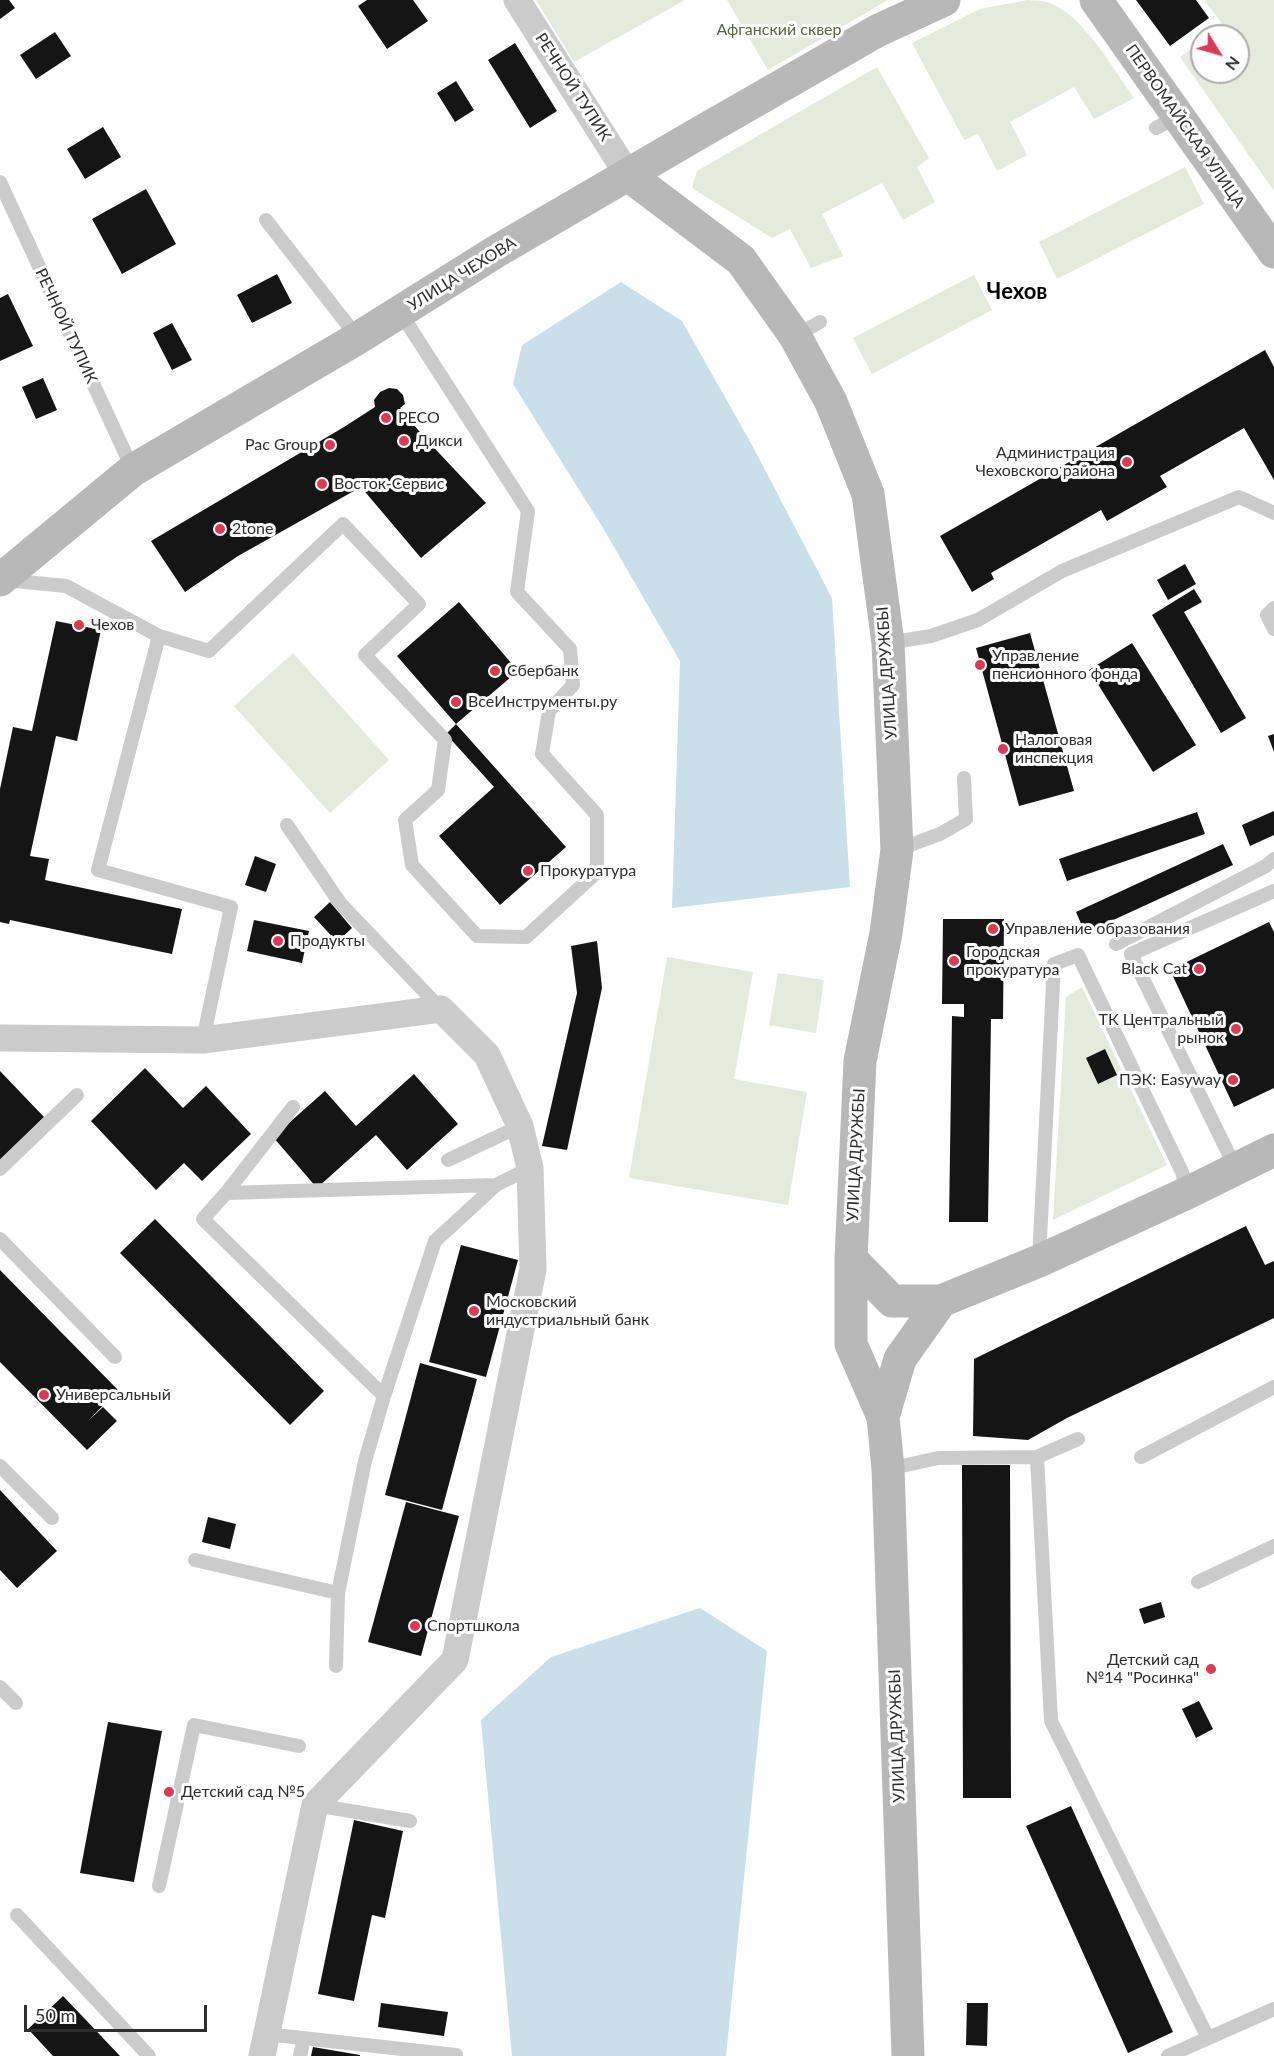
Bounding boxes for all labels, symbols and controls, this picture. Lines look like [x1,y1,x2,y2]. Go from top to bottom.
park label: Афганский сквер [716,20,842,40]
north arrow [1190,24,1250,84]
street label: РЕЧНОЙ ТУПИК [531,29,615,145]
street label: ПЕРВОМАЙСКАЯ УЛИЦА [1121,41,1249,211]
text: N [1222,53,1244,75]
street label: УЛИЦА ЧЕХОВА [404,233,520,315]
street label: РЕЧНОЙ ТУПИК [31,265,101,387]
district label: Чехов [987,279,1047,305]
place label: РЕСО [398,408,440,428]
marker: РЕСО [379,411,393,425]
place label: Дикси [416,431,462,451]
marker: Дикси [397,434,411,448]
place label: Pac Group [245,435,318,455]
marker: Pac Group [323,438,337,452]
place label: Администрация Чеховского района [975,443,1115,481]
marker: Администрация Чеховского района [1120,455,1134,469]
place label: Восток-Сервис [334,474,444,494]
marker: Восток-Сервис [315,477,329,491]
place label: 2tone [232,519,273,539]
marker: 2tone [213,522,227,536]
street label: УЛИЦА ДРУЖБЫ [873,606,901,740]
place label: Чехов [91,615,134,635]
marker: Чехов [72,618,86,632]
place label: Управление пенсионного фонда [992,646,1138,684]
marker: Управление пенсионного фонда [973,658,987,672]
place label: Сбербанк [507,661,579,681]
marker: Сбербанк [488,664,502,678]
place label: ВсеИнструменты.ру [468,692,617,712]
marker: ВсеИнструменты.ру [449,695,463,709]
place label: Налоговая инспекция [1015,730,1093,768]
marker: Налоговая инспекция [996,742,1010,756]
place label: Прокуратура [540,861,636,881]
marker: Прокуратура [521,864,535,878]
place label: Управление образования [1005,919,1190,939]
marker: Управление образования [986,922,1000,936]
place label: Продукты [290,931,365,951]
marker: Продукты [271,934,285,948]
place label: Городская прокуратура [966,942,1060,980]
marker: Городская прокуратура [947,954,961,968]
place label: Black Cat [1121,959,1187,979]
marker: Black Cat [1192,962,1206,976]
place label: ТК Центральный рынок [1098,1010,1224,1048]
marker: ТК Центральный рынок [1229,1022,1243,1036]
place label: ПЭК: Easyway [1119,1070,1221,1090]
marker: ПЭК: Easyway [1226,1073,1240,1087]
street label: УЛИЦА ДРУЖБЫ [843,1088,869,1222]
place label: Московский индустриальный банк [486,1292,649,1330]
marker: Московский индустриальный банк [467,1304,481,1318]
place label: Универсальный [56,1385,171,1405]
marker: Универсальный [37,1388,51,1402]
place label: Спортшкола [427,1616,520,1636]
marker: Спортшкола [408,1619,422,1633]
place label: Детский сад №14 "Росинка" [1086,1650,1199,1688]
marker: Детский сад №14 "Росинка" [1204,1662,1218,1676]
street label: УЛИЦА ДРУЖБЫ [885,1669,909,1803]
place label: Детский сад №5 [181,1782,305,1802]
marker: Детский сад №5 [162,1785,176,1799]
scale bar [27,1993,210,2031]
text: 50 m [35,2004,75,2026]

